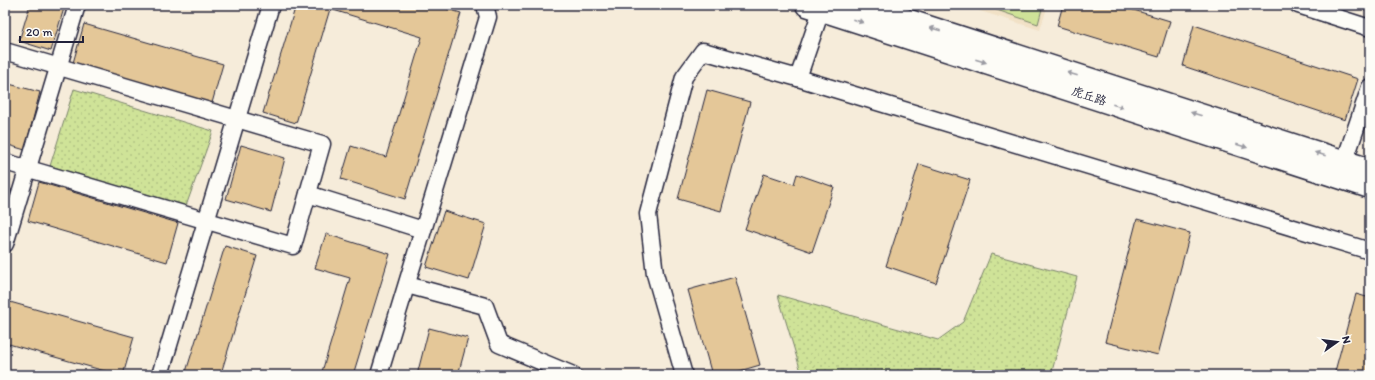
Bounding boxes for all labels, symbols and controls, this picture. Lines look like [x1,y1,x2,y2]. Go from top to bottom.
scale bar [20,18,83,44]
one-way arrow [852,18,864,24]
text: 20 m [26,25,53,39]
one-way arrow [929,26,941,32]
one-way arrow [976,59,988,65]
one-way arrow [1066,70,1078,76]
street label: 虎丘路 [1070,84,1108,108]
one-way arrow [1113,103,1125,109]
one-way arrow [1190,110,1202,116]
one-way arrow [1236,143,1248,149]
one-way arrow [1313,150,1325,156]
north arrow [1317,322,1357,362]
text: N [1339,335,1353,345]

